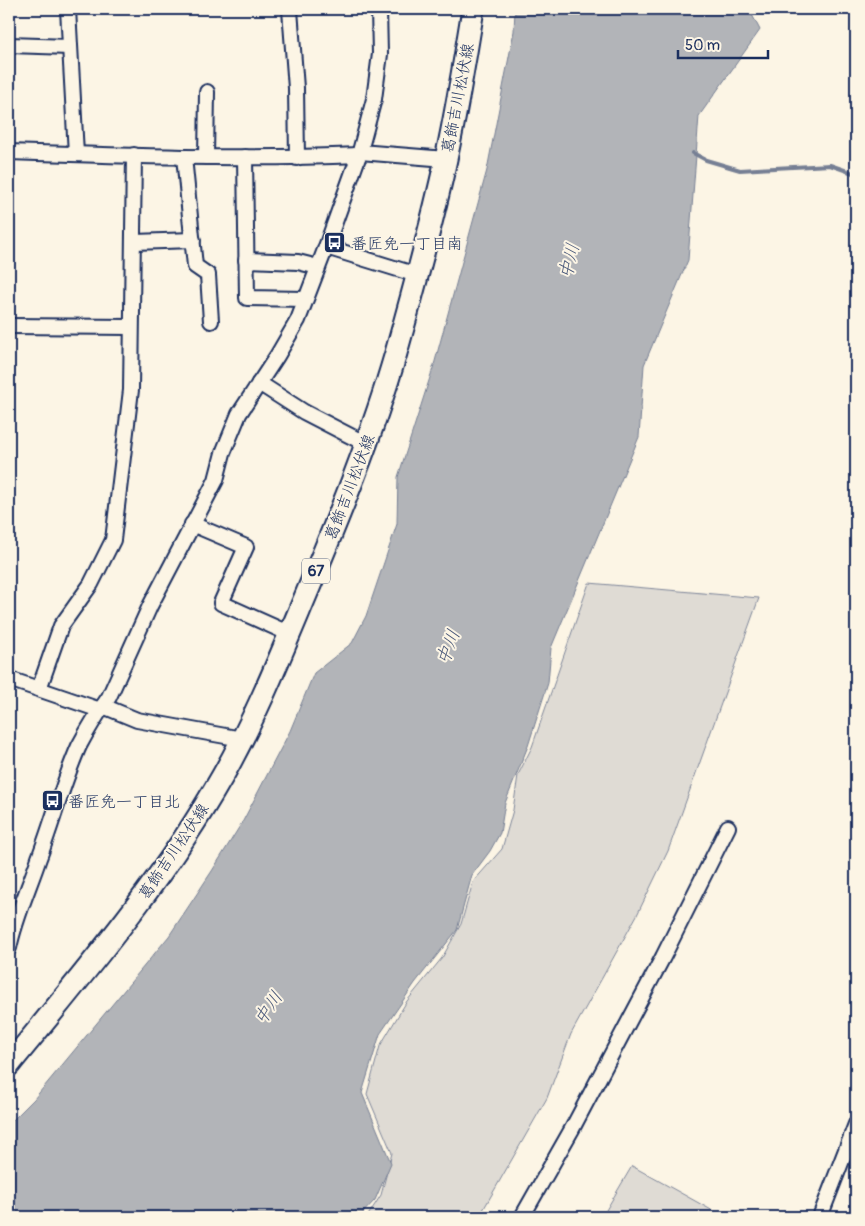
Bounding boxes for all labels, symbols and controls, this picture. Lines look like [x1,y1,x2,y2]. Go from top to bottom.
scale bar [678,28,768,60]
text: 50 m [685,36,720,55]
street label: 葛飾吉川松伏線 [437,41,478,155]
bus stop icon: 番匠免一丁目南 [323,231,347,255]
place label: 番匠免一丁目南 [351,234,463,254]
water label: 中川 [554,241,585,281]
street label: 葛飾吉川松伏線 [321,431,379,543]
road number: 67 [302,558,330,584]
water label: 中川 [431,626,466,668]
bus stop icon: 番匠免一丁目北 [40,789,64,813]
place label: 番匠免一丁目北 [68,792,180,812]
street label: 葛飾吉川松伏線 [134,800,213,904]
water label: 中川 [249,987,288,1030]

